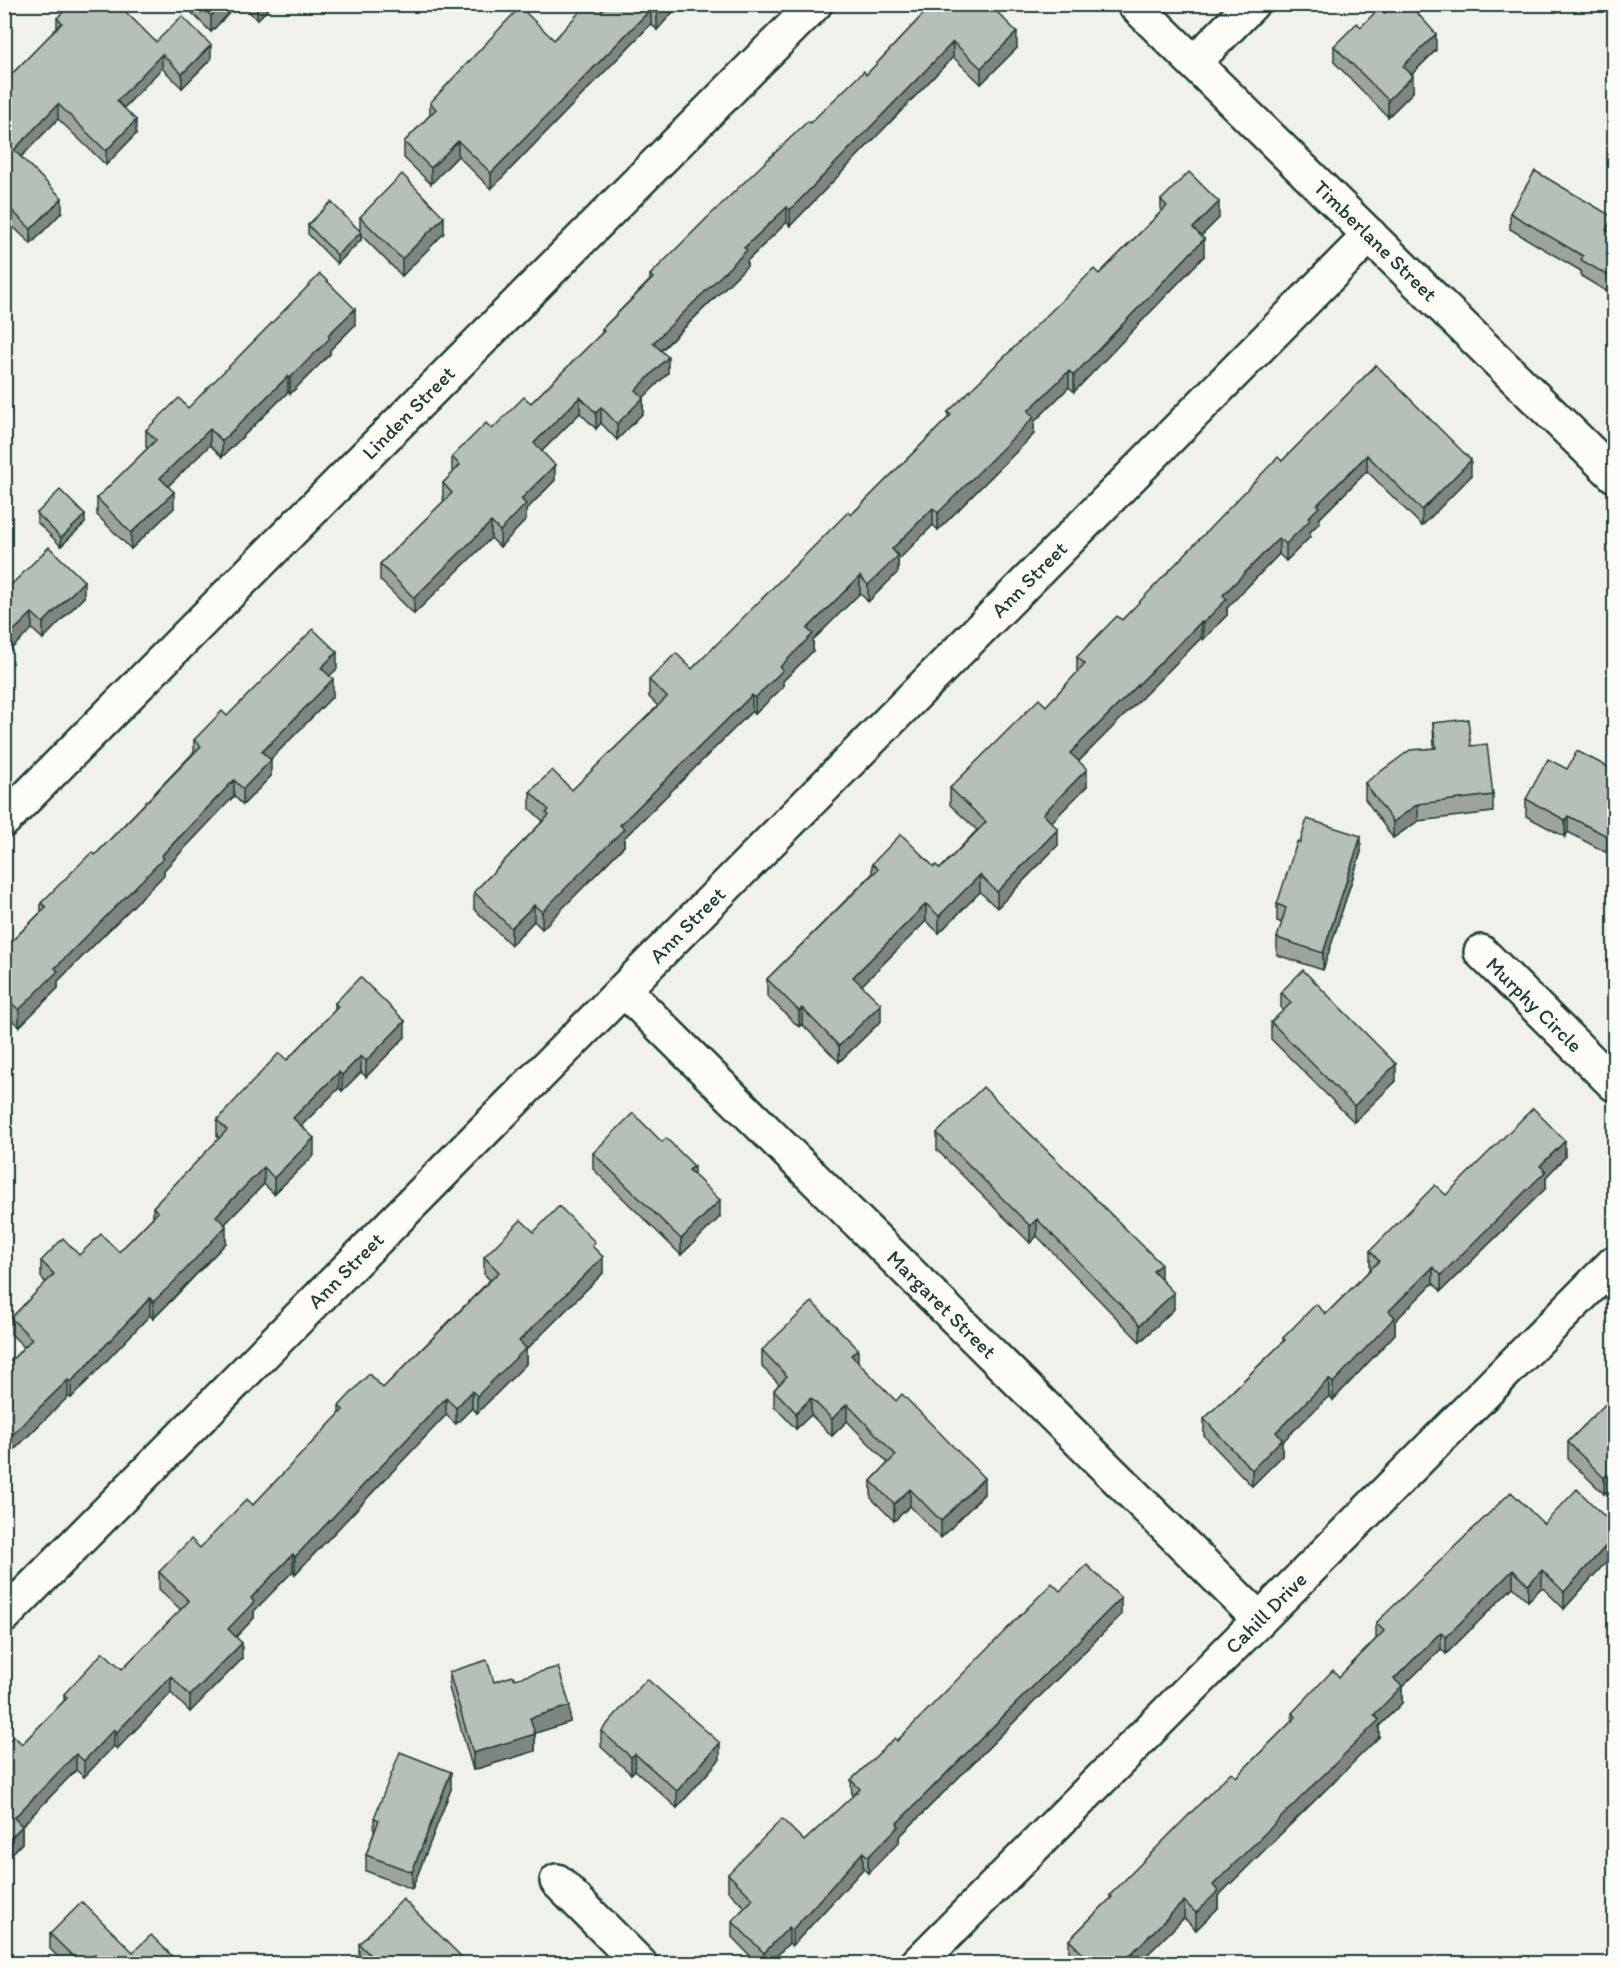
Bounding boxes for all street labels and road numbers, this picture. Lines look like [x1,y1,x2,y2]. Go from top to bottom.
street label: Timberlane Street [1309,174,1443,306]
street label: Linden Street [357,361,460,464]
street label: Ann Street [986,536,1072,622]
street label: Ann Street [644,881,730,968]
street label: Murphy Circle [1481,951,1588,1057]
street label: Ann Street [302,1227,389,1313]
street label: Margaret Street [882,1245,1002,1364]
street label: Cahill Drive [1220,1567,1312,1659]

